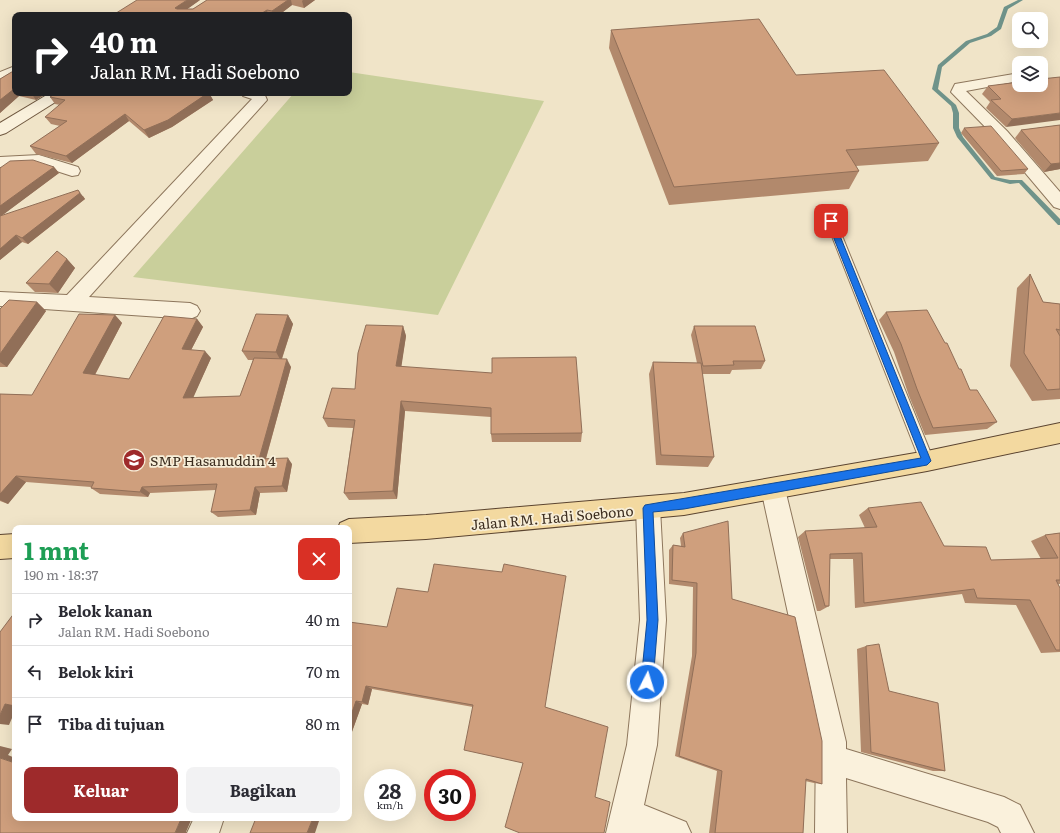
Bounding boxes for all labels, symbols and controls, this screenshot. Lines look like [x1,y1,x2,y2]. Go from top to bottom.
map controls [1012,12,1048,92]
button: search [1012,12,1048,48]
text: 40 m [90,20,158,62]
icon: right [24,28,76,80]
button: layers [1012,56,1048,92]
text: Jalan RM. Hadi Soebono [90,58,300,85]
pin [814,204,848,238]
icon: arrive [820,210,842,232]
school or university icon: SMP Hasanuddin 4 [121,447,147,473]
place label: SMP Hasanuddin 4 [150,450,276,470]
street label: Jalan RM. Hadi Soebono [470,500,634,534]
text: 1 mnt [24,532,89,567]
button: close [298,538,340,580]
text: 190 m · 18:37 [24,565,98,584]
text: Belok kanan [58,599,152,622]
text: 40 m [306,608,340,631]
icon: right [24,609,46,631]
text: Jalan RM. Hadi Soebono [58,622,210,641]
text: Belok kiri [58,660,134,683]
text: 70 m [306,660,340,683]
icon: left [24,661,46,683]
position arrow [626,661,668,703]
text: Tiba di tujuan [58,712,165,735]
text: 80 m [306,712,340,735]
icon: arrive [24,713,46,735]
button: Keluar [24,767,178,813]
button: Bagikan [186,767,340,813]
speed limit sign: 30 [424,769,476,821]
text: 28 [379,775,401,805]
text: km/h [377,797,403,812]

